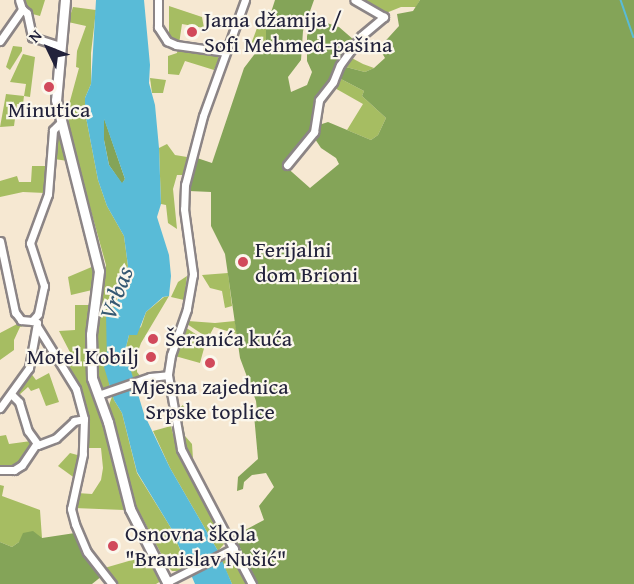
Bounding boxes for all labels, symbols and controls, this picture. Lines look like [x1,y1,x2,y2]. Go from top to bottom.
place label: Jama džamija / Sofi Mehmed-pašina [204,6,392,57]
north arrow [18,18,78,78]
text: N [22,24,47,48]
marker: Jama džamija / Sofi Mehmed-pašina [185,25,199,39]
marker: Minutica [42,80,56,94]
place label: Minutica [8,97,90,123]
place label: Ferijalni dom Brioni [255,236,358,288]
marker: Ferijalni dom Brioni [236,255,250,269]
water label: Vrbas [93,262,139,324]
place label: Šeranića kuća [165,326,292,352]
marker: Šeranića kuća [146,332,160,346]
place label: Motel Kobilj [27,344,139,370]
marker: Motel Kobilj [144,350,158,364]
marker: Mjesna zajednica Srpske toplice [203,356,217,370]
place label: Mjesna zajednica Srpske toplice [131,373,289,424]
place label: Osnovna škola "Branislav Nušić" [125,520,286,572]
marker: Osnovna škola "Branislav Nušić" [106,539,120,553]

